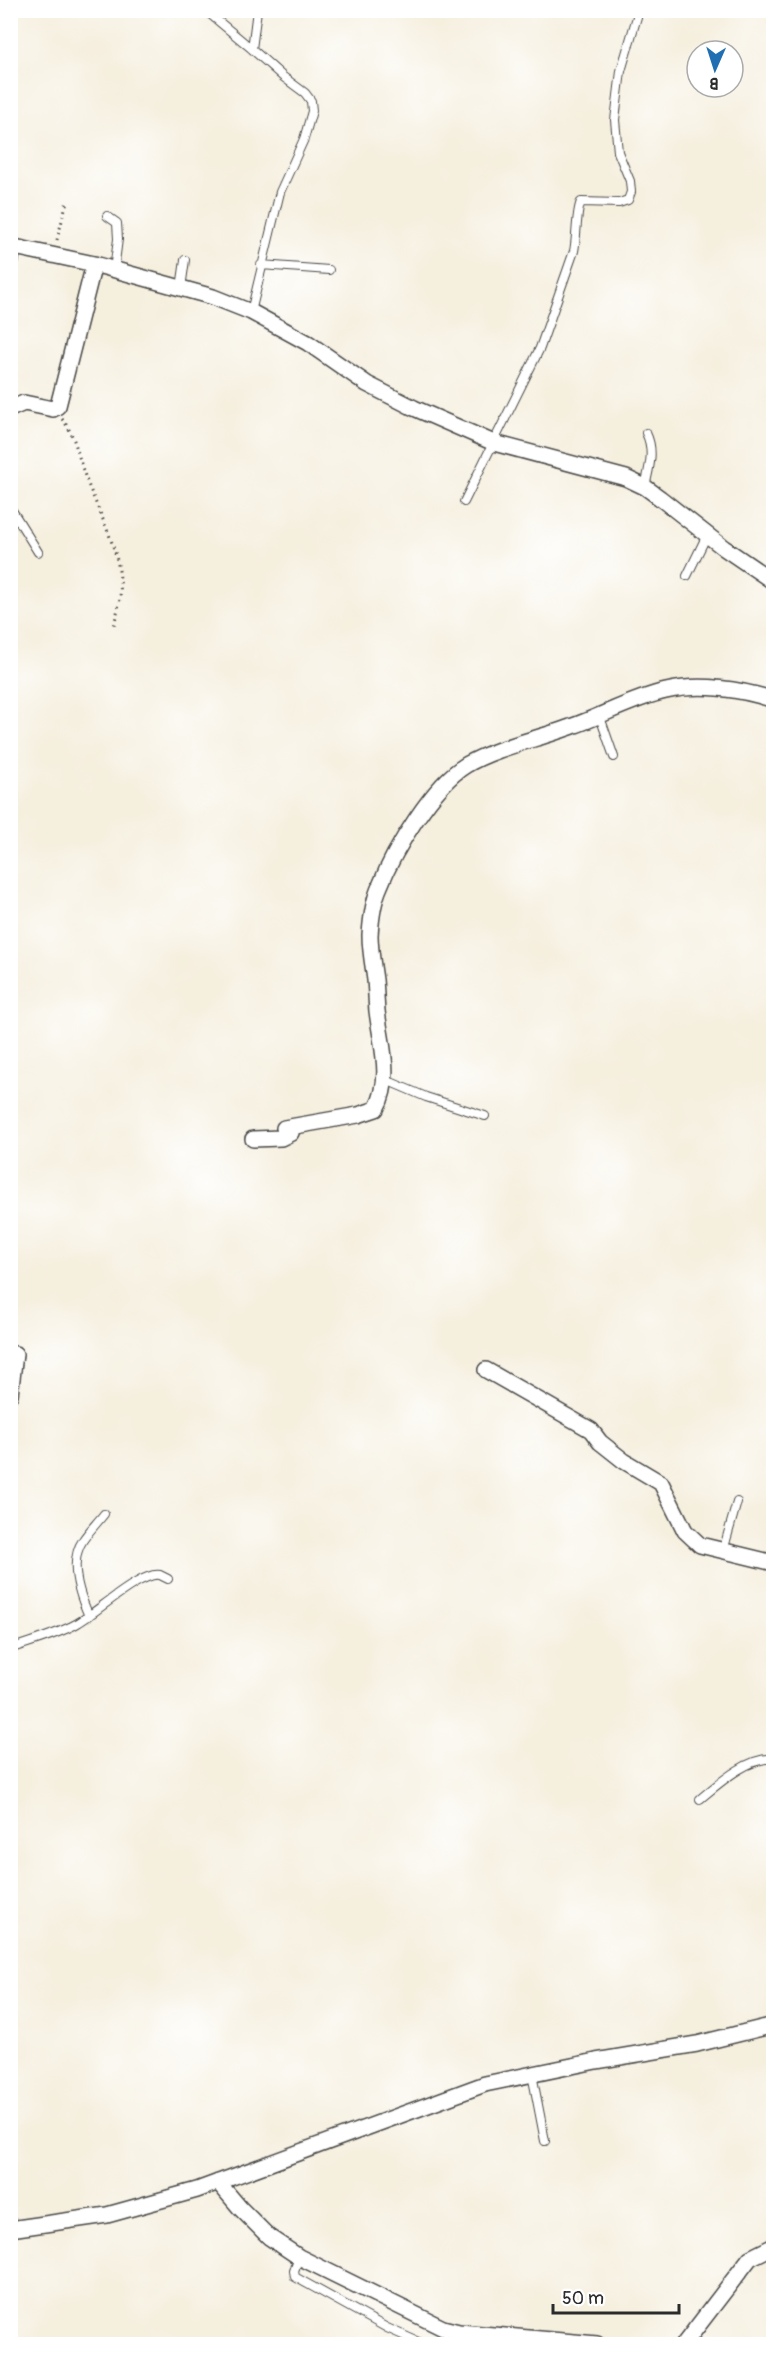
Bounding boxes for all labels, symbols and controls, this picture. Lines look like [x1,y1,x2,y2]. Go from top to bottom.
north arrow [685,39,745,99]
text: B [709,73,719,93]
scale bar [553,2277,679,2315]
text: 50 m [562,2287,604,2310]

